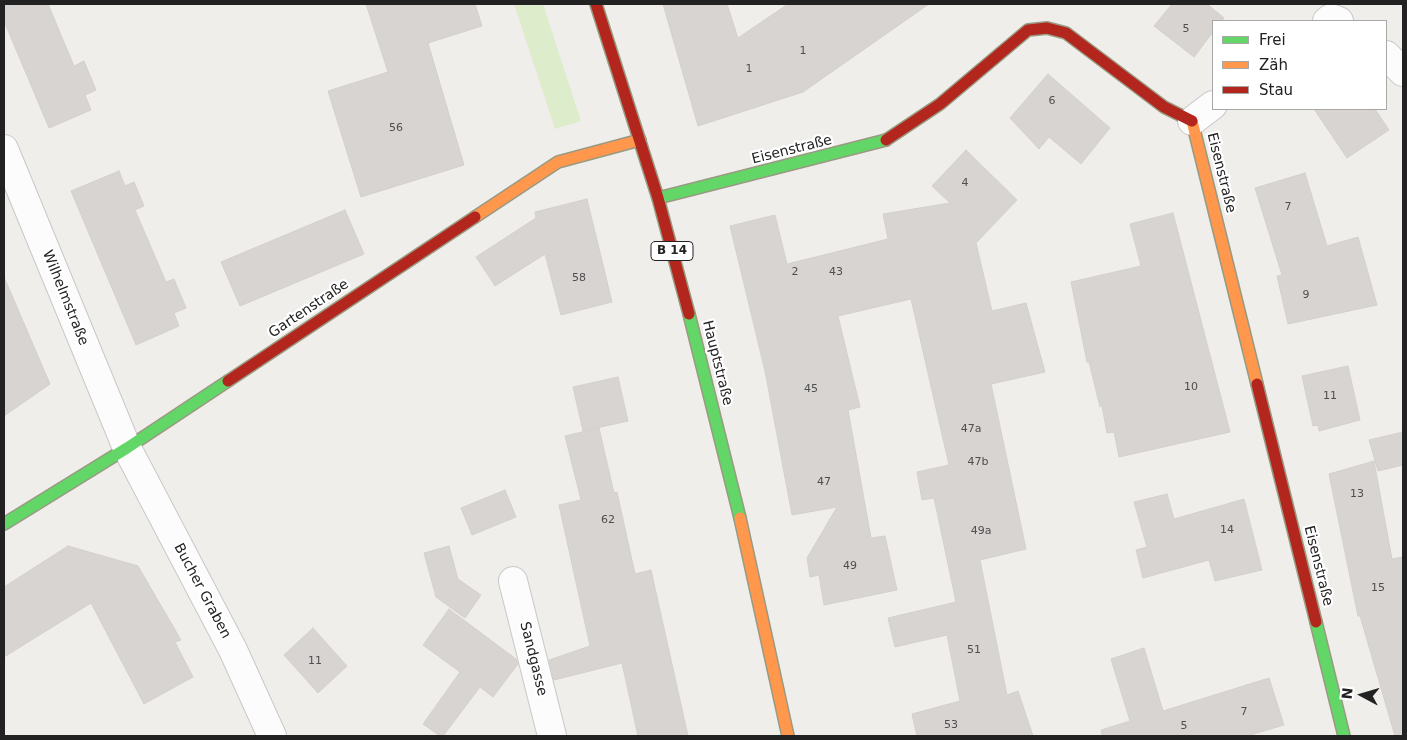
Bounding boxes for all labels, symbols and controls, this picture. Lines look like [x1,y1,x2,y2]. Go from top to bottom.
legend [1212,20,1387,110]
house number: 5 [1183,22,1189,36]
text: Frei [1259,31,1286,49]
house number: 1 [800,44,806,58]
text: Zäh [1259,56,1288,74]
house number: 1 [746,62,752,76]
text: Stau [1259,81,1293,99]
house number: 6 [1049,94,1055,108]
house number: 56 [389,121,403,135]
street label: Eisenstraße [1203,131,1239,215]
street label: Eisenstraße [750,132,834,168]
house number: 4 [962,176,968,190]
house number: 7 [1285,200,1291,214]
road number: B 14 [651,242,693,260]
street label: Wilhelmstraße [38,248,92,348]
house number: 2 [792,265,798,279]
house number: 43 [829,265,843,279]
house number: 58 [572,271,586,285]
street label: Gartenstraße [266,276,352,342]
house number: 9 [1303,288,1309,302]
street label: Hauptstraße [698,319,736,407]
house number: 10 [1184,380,1198,394]
house number: 45 [804,382,818,396]
house number: 11 [1323,389,1337,403]
house number: 47a [961,422,981,436]
house number: 47b [968,455,988,469]
house number: 47 [817,475,831,489]
house number: 13 [1350,487,1364,501]
house number: 62 [601,513,615,527]
house number: 14 [1220,523,1234,537]
house number: 49a [971,524,991,538]
street label: Eisenstraße [1300,524,1336,608]
street label: Bucher Graben [170,541,234,641]
house number: 49 [843,559,857,573]
house number: 15 [1371,581,1385,595]
street label: Sandgasse [516,620,550,698]
house number: 51 [967,643,981,657]
house number: 11 [308,654,322,668]
north arrow [1337,670,1387,720]
text: N [1339,687,1356,700]
house number: 7 [1241,705,1247,719]
house number: 53 [944,718,958,732]
house number: 5 [1181,719,1187,733]

